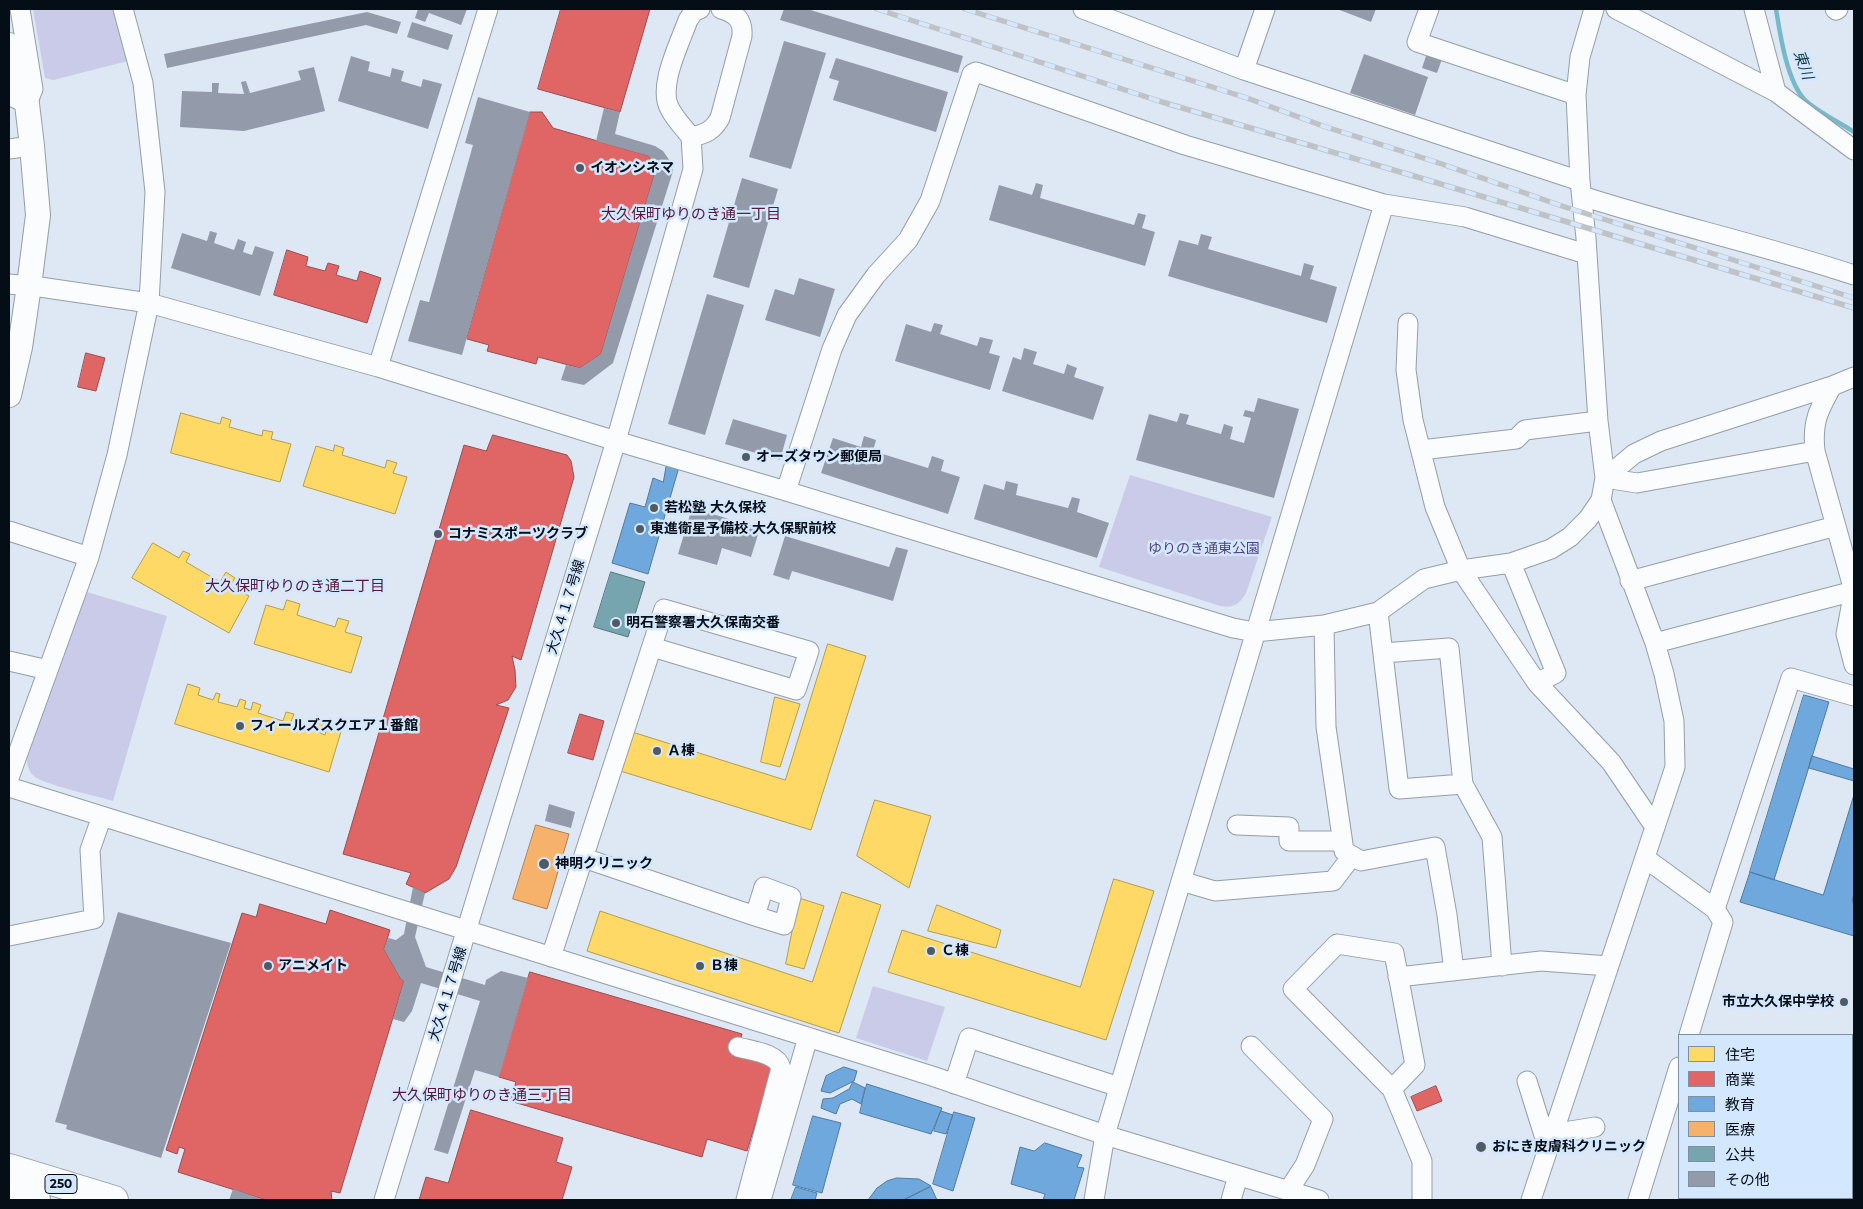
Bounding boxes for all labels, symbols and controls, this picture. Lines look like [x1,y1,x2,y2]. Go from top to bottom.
water label: 東川 [1789,48,1817,82]
place label: イオンシネマ [590,160,674,176]
marker: イオンシネマ [574,162,586,174]
district label: 大久保町ゆりのき通一丁目 [601,206,781,224]
place label: オーズタウン郵便局 [756,449,882,465]
marker: オーズタウン郵便局 [740,451,752,463]
place label: 若松塾 大久保校 [664,500,766,516]
marker: 若松塾 大久保校 [648,502,660,514]
place label: 東進衛星予備校 大久保駅前校 [650,521,836,537]
marker: 東進衛星予備校 大久保駅前校 [634,523,646,535]
place label: コナミスポーツクラブ [448,526,588,542]
marker: コナミスポーツクラブ [432,528,444,540]
park label: ゆりのき通東公園 [1148,541,1260,557]
street label: 大久４１７号線 [544,558,588,656]
district label: 大久保町ゆりのき通二丁目 [205,578,385,596]
place label: 明石警察署大久保南交番 [626,615,780,631]
marker: 明石警察署大久保南交番 [610,617,622,629]
place label: フィールズスクエア１番館 [250,718,418,734]
marker: フィールズスクエア１番館 [234,720,246,732]
place label: Ａ棟 [667,743,695,759]
marker: Ａ棟 [651,745,663,757]
place label: 神明クリニック [555,856,653,872]
marker: 神明クリニック [537,857,551,871]
place label: Ｃ棟 [941,943,969,959]
street label: 大久４１７号線 [426,945,470,1043]
marker: Ｃ棟 [925,945,937,957]
place label: アニメイト [278,958,348,974]
place label: Ｂ棟 [710,958,738,974]
marker: アニメイト [262,960,274,972]
marker: Ｂ棟 [694,960,706,972]
place label: 市立大久保中学校 [1722,994,1834,1010]
marker: 市立大久保中学校 [1838,996,1850,1008]
legend [1678,1034,1853,1199]
text: 住宅 [1725,1045,1755,1064]
text: 商業 [1725,1070,1755,1089]
district label: 大久保町ゆりのき通三丁目 [392,1087,572,1105]
text: 教育 [1725,1095,1755,1114]
text: 医療 [1725,1120,1755,1139]
place label: おにき皮膚科クリニック [1492,1139,1646,1155]
marker: おにき皮膚科クリニック [1474,1140,1488,1154]
text: 公共 [1725,1145,1755,1164]
text: その他 [1725,1170,1770,1189]
road number: 250 [45,1174,77,1194]

